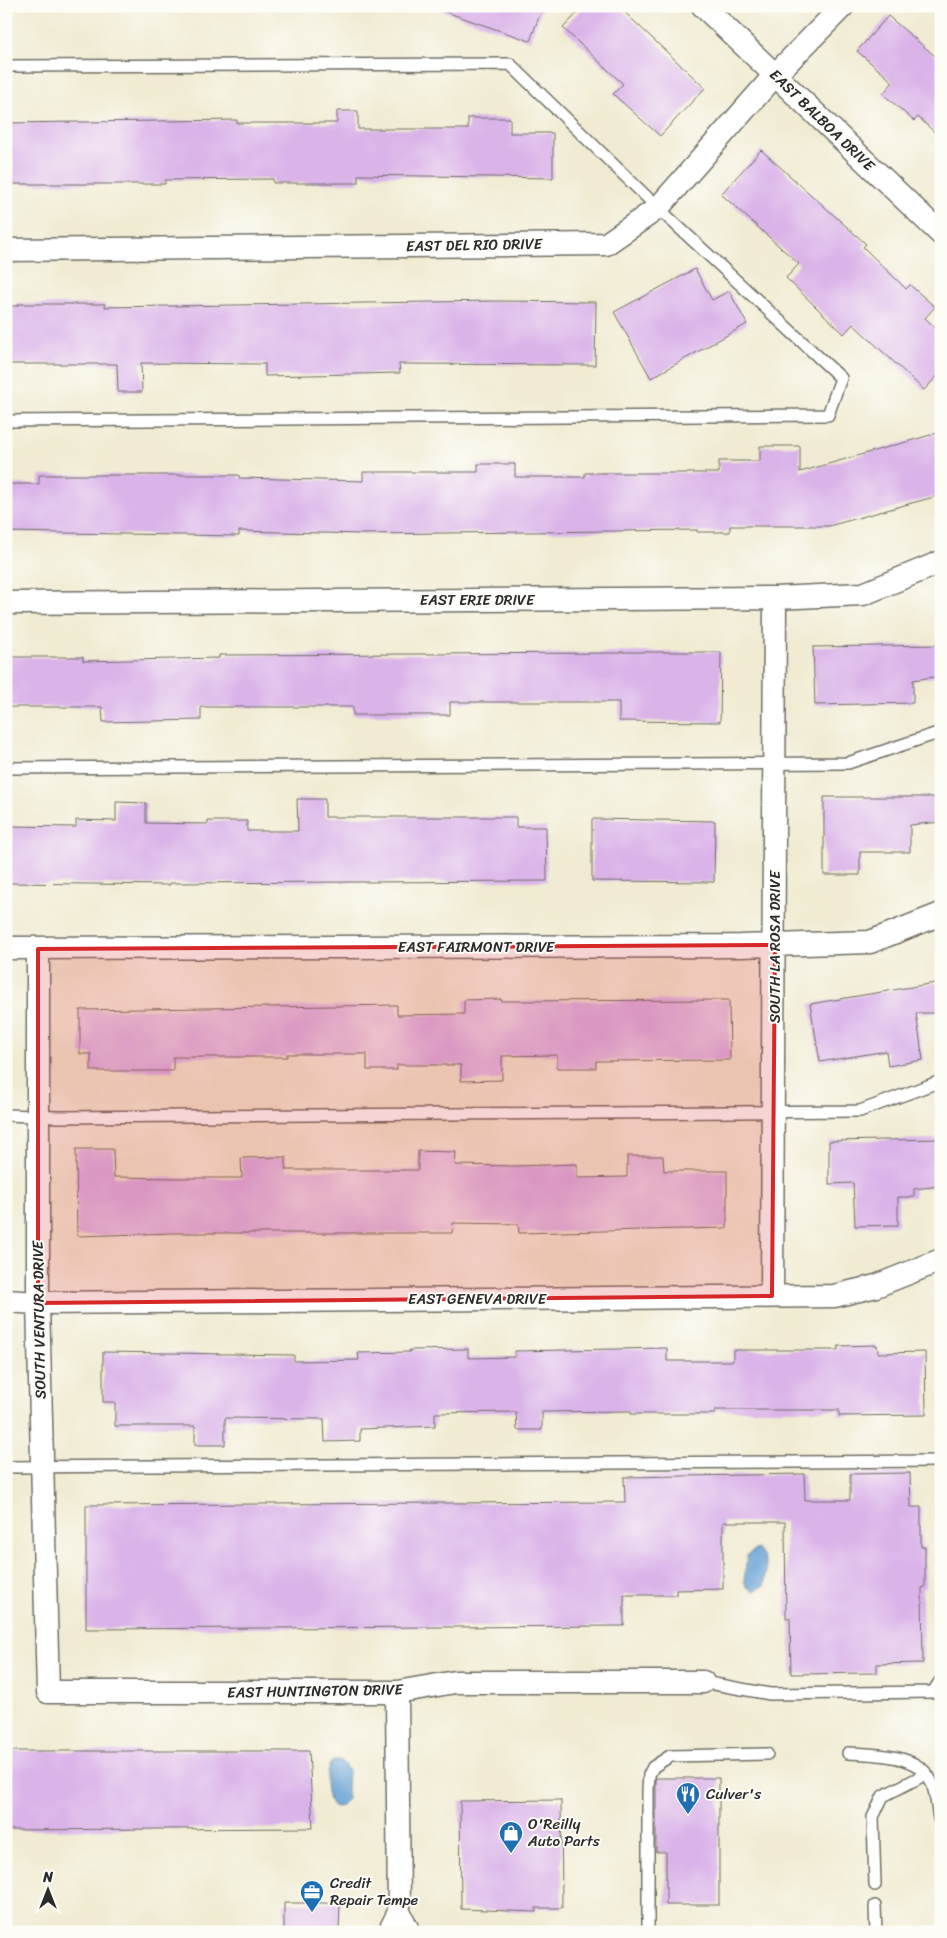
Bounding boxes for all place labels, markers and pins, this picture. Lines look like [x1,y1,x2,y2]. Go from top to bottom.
restaurant icon: Culver's [675,1781,701,1815]
place label: Culver's [706,1781,761,1807]
place label: O'Reilly Auto Parts [527,1811,600,1854]
shop icon: O'Reilly Auto Parts [498,1820,524,1854]
place label: Credit Repair Tempe [330,1870,419,1913]
office icon: Credit Repair Tempe [299,1879,325,1913]

